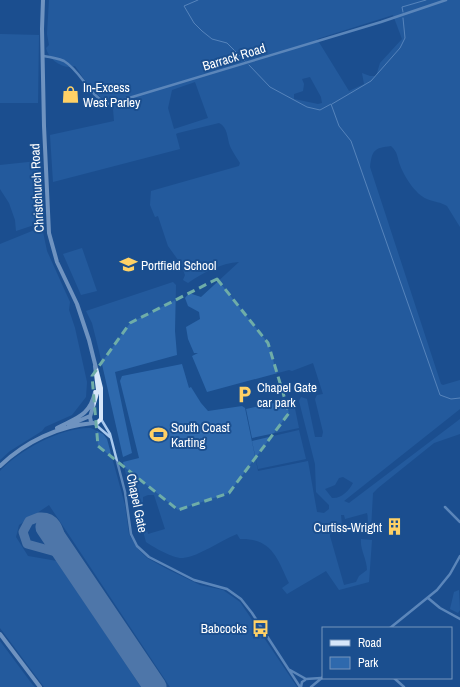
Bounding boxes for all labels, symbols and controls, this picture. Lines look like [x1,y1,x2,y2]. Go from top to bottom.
street label: Barrack Road [200,39,268,75]
place label: In-Excess West Parley [83,79,141,111]
shop icon: In-Excess West Parley [60,84,80,104]
street label: Christchurch Road [26,143,48,233]
school or university icon: Portfield School [118,255,138,275]
place label: Portfield School [141,257,216,274]
place label: Chapel Gate car park [257,379,317,411]
parking icon: Chapel Gate car park [234,384,254,404]
place label: South Coast Karting [171,419,230,451]
sports icon: South Coast Karting [148,424,168,444]
street label: Chapel Gate [122,472,152,534]
building icon: Curtiss-Wright [385,517,405,537]
place label: Curtiss-Wright [313,519,382,536]
bus stop icon: Babcocks [250,618,270,638]
place label: Babcocks [201,620,247,637]
legend [322,627,452,679]
text: Road [358,635,382,651]
text: Park [358,655,378,671]

